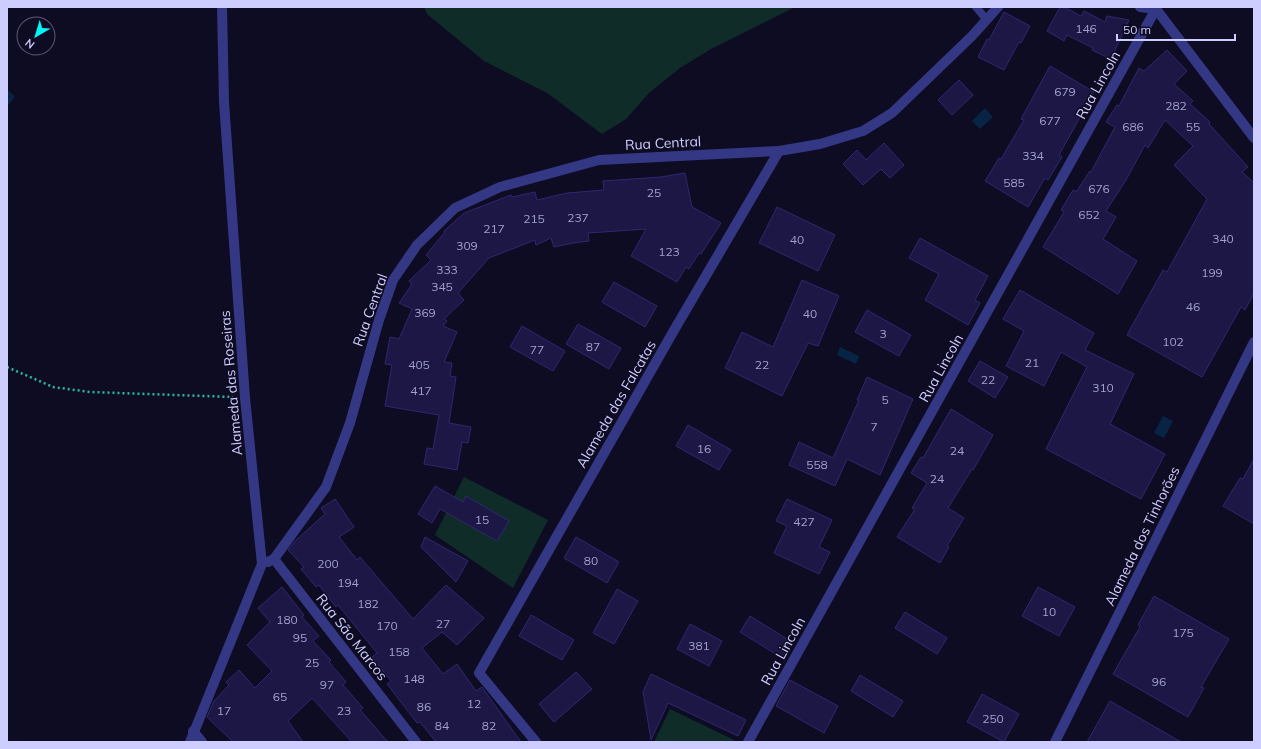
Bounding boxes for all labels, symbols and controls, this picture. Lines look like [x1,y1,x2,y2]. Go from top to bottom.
north arrow [16,16,56,56]
scale bar [1117,16,1235,42]
house number: 146 [1075,21,1097,36]
text: 50 m [1123,22,1151,37]
text: N [22,36,37,52]
street label: Rua Lincoln [1072,48,1124,122]
house number: 679 [1054,84,1076,99]
house number: 282 [1165,98,1187,113]
house number: 677 [1039,113,1061,128]
house number: 686 [1122,119,1144,134]
house number: 55 [1186,119,1200,134]
street label: Rua Central [624,132,702,154]
house number: 334 [1022,148,1044,163]
house number: 585 [1003,175,1025,190]
house number: 676 [1088,181,1110,196]
house number: 25 [647,185,661,200]
house number: 652 [1078,207,1100,222]
house number: 237 [567,210,589,225]
house number: 215 [523,211,545,226]
house number: 217 [483,221,505,236]
house number: 340 [1212,231,1234,246]
house number: 40 [790,232,804,247]
house number: 309 [456,238,478,253]
house number: 123 [658,244,680,259]
house number: 333 [436,262,458,277]
house number: 199 [1201,265,1223,280]
street label: Rua Central [348,271,392,349]
house number: 345 [431,279,453,294]
house number: 46 [1186,299,1200,314]
house number: 369 [414,305,436,320]
house number: 40 [803,306,817,321]
street label: Alameda das Roseiras [216,310,246,456]
house number: 3 [879,326,887,341]
street label: Rua Lincoln [915,331,967,405]
house number: 102 [1162,334,1184,349]
street label: Alameda das Falcatas [572,337,660,471]
house number: 87 [586,339,600,354]
house number: 77 [530,342,544,357]
house number: 21 [1025,355,1039,370]
house number: 405 [408,357,430,372]
house number: 22 [755,357,769,372]
house number: 22 [981,372,995,387]
house number: 310 [1092,380,1114,395]
house number: 417 [410,383,432,398]
house number: 5 [881,392,889,407]
house number: 7 [870,419,878,434]
house number: 16 [697,441,711,456]
house number: 24 [950,443,964,458]
house number: 558 [806,457,828,472]
street label: Alameda dos Tinhorões [1100,463,1184,609]
house number: 24 [930,471,944,486]
house number: 15 [475,512,489,527]
house number: 427 [793,514,815,529]
house number: 80 [584,553,598,568]
house number: 200 [317,556,339,571]
house number: 194 [337,575,359,590]
street label: Rua São Marcos [312,590,392,684]
house number: 182 [357,596,379,611]
house number: 10 [1042,604,1056,619]
house number: 180 [276,612,298,627]
street label: Rua Lincoln [757,614,809,688]
house number: 27 [436,616,450,631]
house number: 170 [376,618,398,633]
house number: 175 [1172,625,1194,640]
house number: 95 [293,630,307,645]
house number: 381 [688,638,710,653]
house number: 158 [388,644,410,659]
house number: 25 [305,655,319,670]
house number: 148 [403,671,425,686]
house number: 96 [1152,674,1166,689]
house number: 97 [320,677,334,692]
house number: 65 [273,689,287,704]
house number: 12 [467,696,481,711]
house number: 86 [417,699,431,714]
house number: 17 [217,703,231,718]
house number: 23 [337,703,351,718]
house number: 250 [982,711,1004,726]
house number: 84 [435,718,449,733]
house number: 82 [482,718,496,733]

